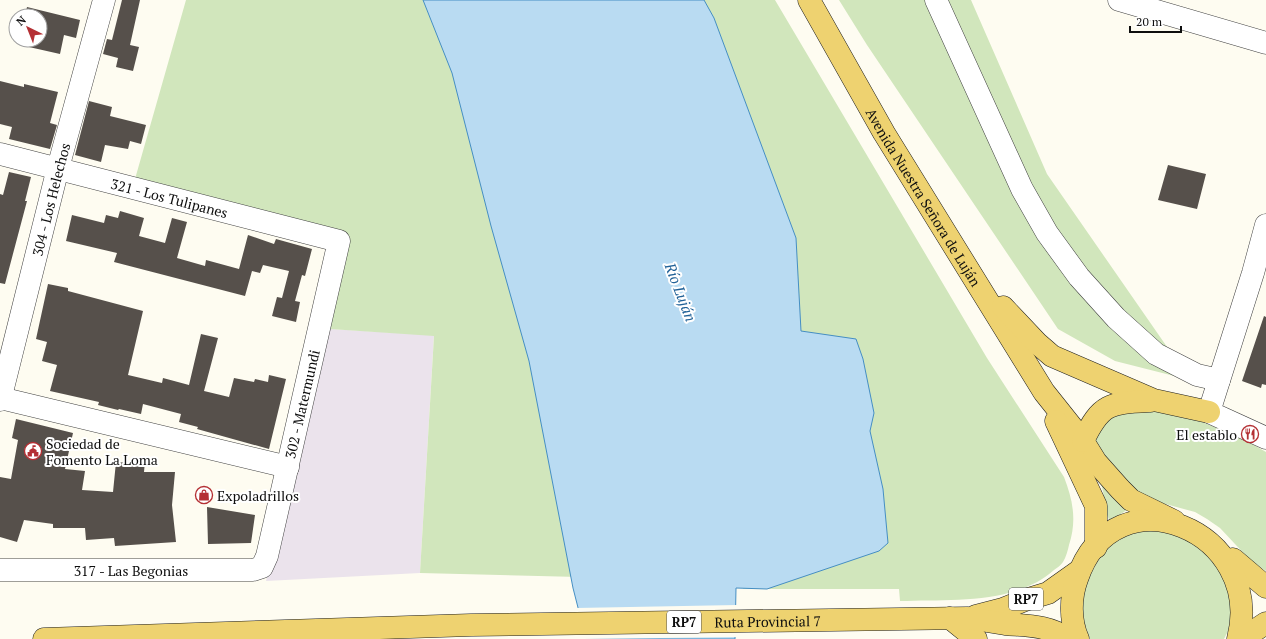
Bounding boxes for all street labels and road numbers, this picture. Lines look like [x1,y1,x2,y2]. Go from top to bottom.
street label: Avenida Nuestra Señora de Luján [862,104,986,290]
street label: 304 - Los Helechos [27,141,74,258]
street label: 321 - Los Tulipanes [109,173,230,222]
street label: 302 - Matermundi [280,348,324,460]
street label: 317 - Las Begonias [74,561,188,580]
road number: RP7 [1009,588,1043,610]
road number: RP7 [667,611,701,633]
street label: Ruta Provincial 7 [714,611,821,631]

